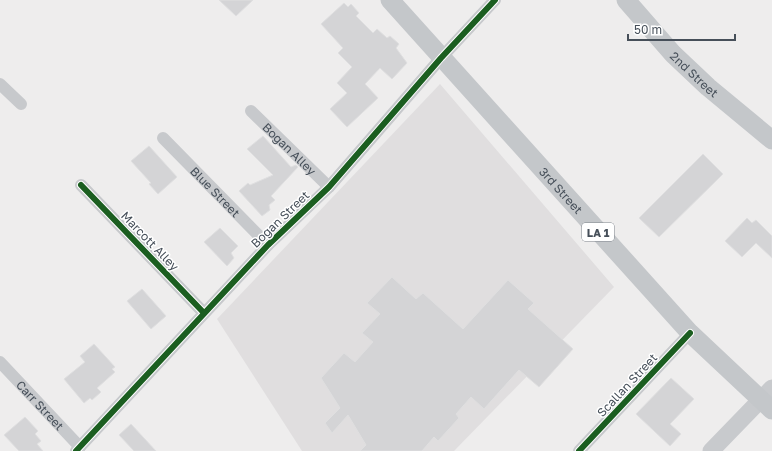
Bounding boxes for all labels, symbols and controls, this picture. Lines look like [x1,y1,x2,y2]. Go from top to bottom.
scale bar [628,16,735,42]
text: 50 m [634,22,662,37]
street label: 2nd Street [667,48,722,100]
street label: Bogan Alley [260,119,320,178]
street label: Blue Street [188,163,244,220]
street label: 3rd Street [537,164,586,217]
street label: Bogan Street [248,187,312,251]
street label: Marcott Alley [118,208,182,274]
road number: LA 1 [582,223,614,241]
street label: Scallan Street [594,350,660,420]
street label: Carr Street [13,377,68,433]

